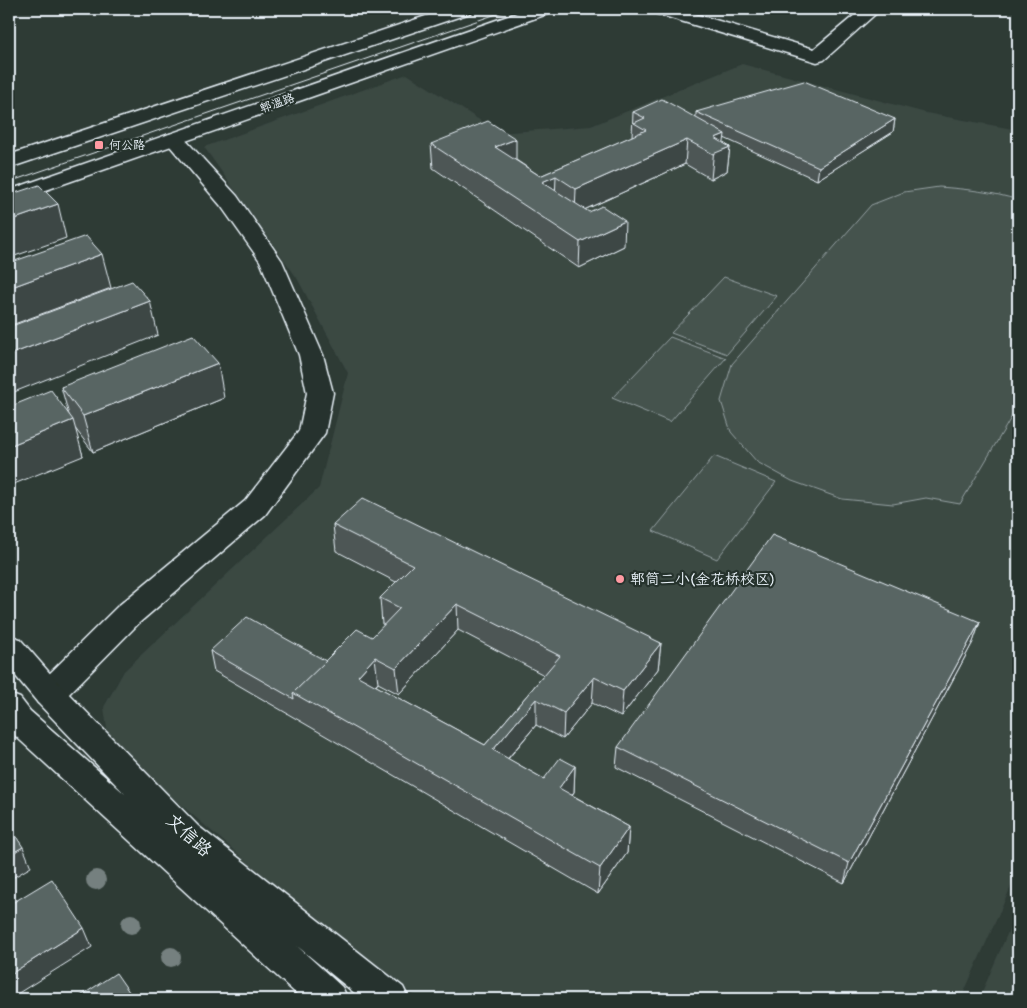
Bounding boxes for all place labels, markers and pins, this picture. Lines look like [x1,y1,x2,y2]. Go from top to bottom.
place label: 何公路 [109,138,145,153]
marker: 何公路 [93,139,105,151]
place label: 郫筒二小(金花桥校区) [630,570,775,589]
marker: 郫筒二小(金花桥校区) [614,573,626,585]

